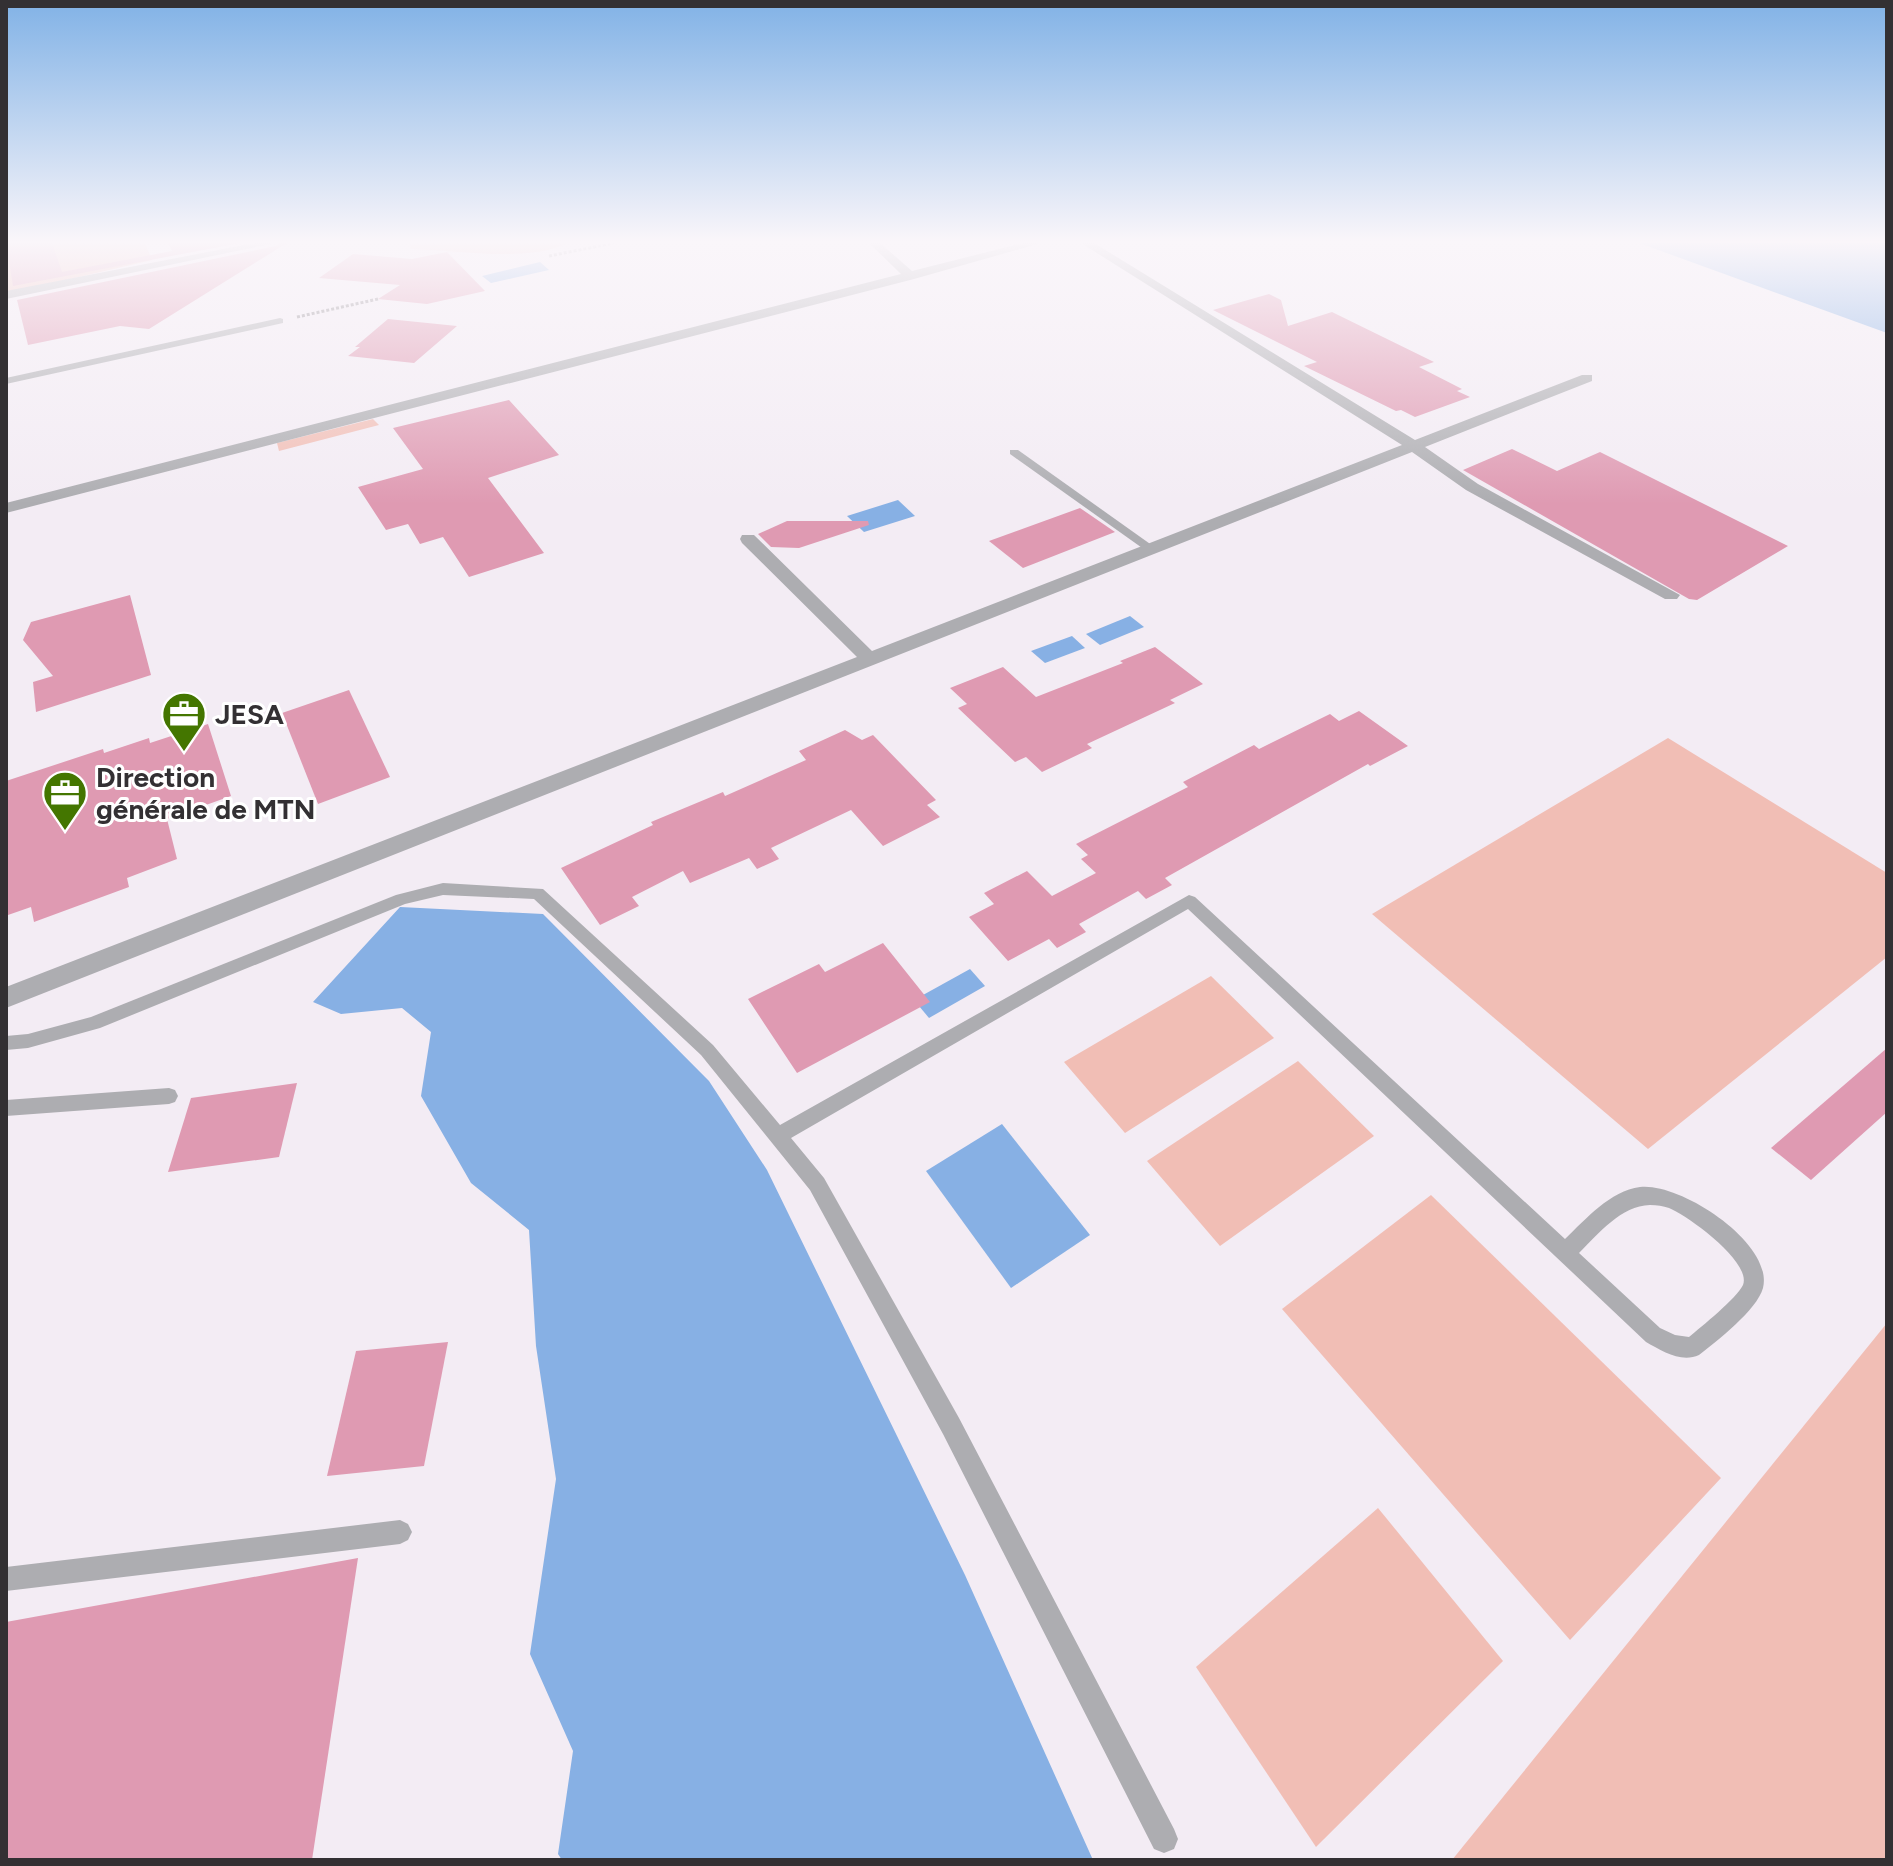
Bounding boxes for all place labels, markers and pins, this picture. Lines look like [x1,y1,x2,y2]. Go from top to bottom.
office icon: JESA [160,690,208,753]
place label: JESA [215,697,284,731]
place label: Direction générale de MTN [96,760,315,826]
office icon: Direction générale de MTN [41,769,89,832]

